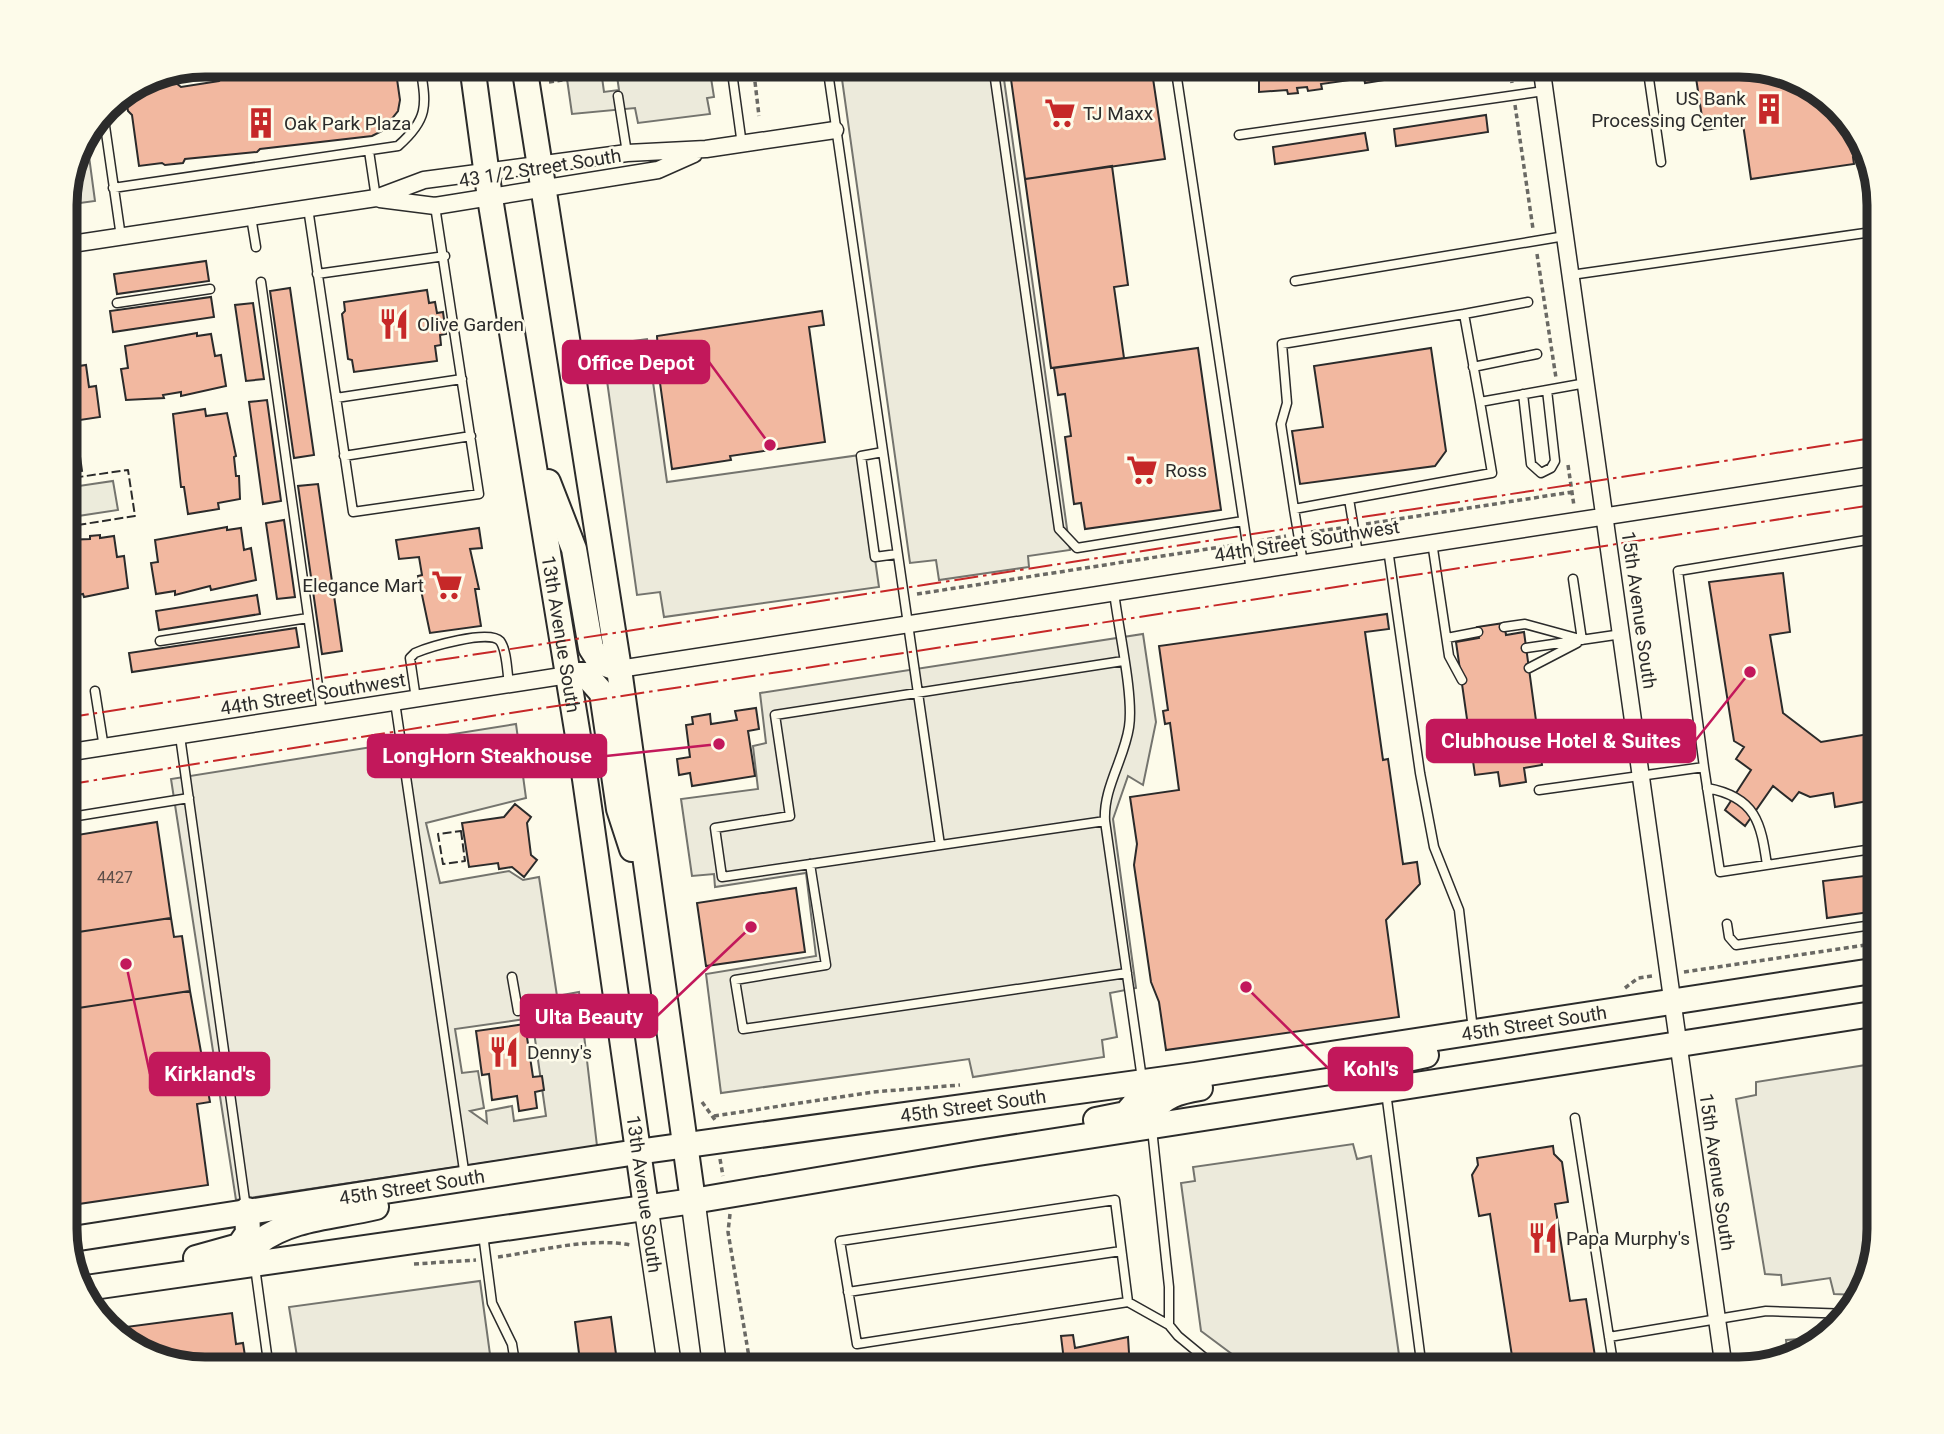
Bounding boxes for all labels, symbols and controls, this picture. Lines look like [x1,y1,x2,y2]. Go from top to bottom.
place label: US Bank Processing Center [1591,87,1747,132]
building icon: US Bank Processing Center [1752,92,1786,126]
supermarket icon: TJ Maxx [1043,96,1077,130]
place label: TJ Maxx [1083,102,1154,125]
building icon: Oak Park Plaza [244,106,278,140]
place label: Oak Park Plaza [284,112,411,135]
street label: 43 1/2 Street South [457,144,623,192]
restaurant icon: Olive Garden [377,307,411,341]
place label: Olive Garden [417,313,524,336]
callout: Office Depot [563,341,709,383]
text: Office Depot [577,351,695,375]
supermarket icon: Ross [1125,453,1159,487]
place label: Ross [1165,459,1207,482]
street label: 44th Street Southwest [1213,515,1401,567]
street label: 15th Avenue South [1617,530,1661,690]
street label: 13th Avenue South [537,554,585,714]
supermarket icon: Elegance Mart [430,568,464,602]
place label: Elegance Mart [302,574,424,597]
street label: 44th Street Southwest [219,668,407,720]
callout: Clubhouse Hotel & Suites [1427,720,1695,762]
text: Clubhouse Hotel & Suites [1441,729,1681,753]
callout: LongHorn Steakhouse [368,735,606,777]
text: LongHorn Steakhouse [382,744,592,768]
house number: 4427 [97,868,133,887]
callout: Ulta Beauty [521,995,657,1037]
street label: 45th Street South [1460,1000,1608,1045]
text: Ulta Beauty [535,1005,644,1029]
restaurant icon: Denny's [487,1035,521,1069]
place label: Denny's [527,1041,592,1064]
callout: Kohl's [1329,1048,1412,1090]
callout: Kirkland's [150,1053,269,1095]
text: Kohl's [1343,1057,1399,1081]
text: Kirkland's [164,1062,256,1086]
street label: 45th Street South [899,1084,1047,1127]
street label: 15th Avenue South [1695,1092,1739,1252]
street label: 13th Avenue South [622,1114,666,1274]
street label: 45th Street South [338,1164,486,1209]
restaurant icon: Papa Murphy's [1526,1221,1560,1255]
place label: Papa Murphy's [1566,1227,1690,1250]

